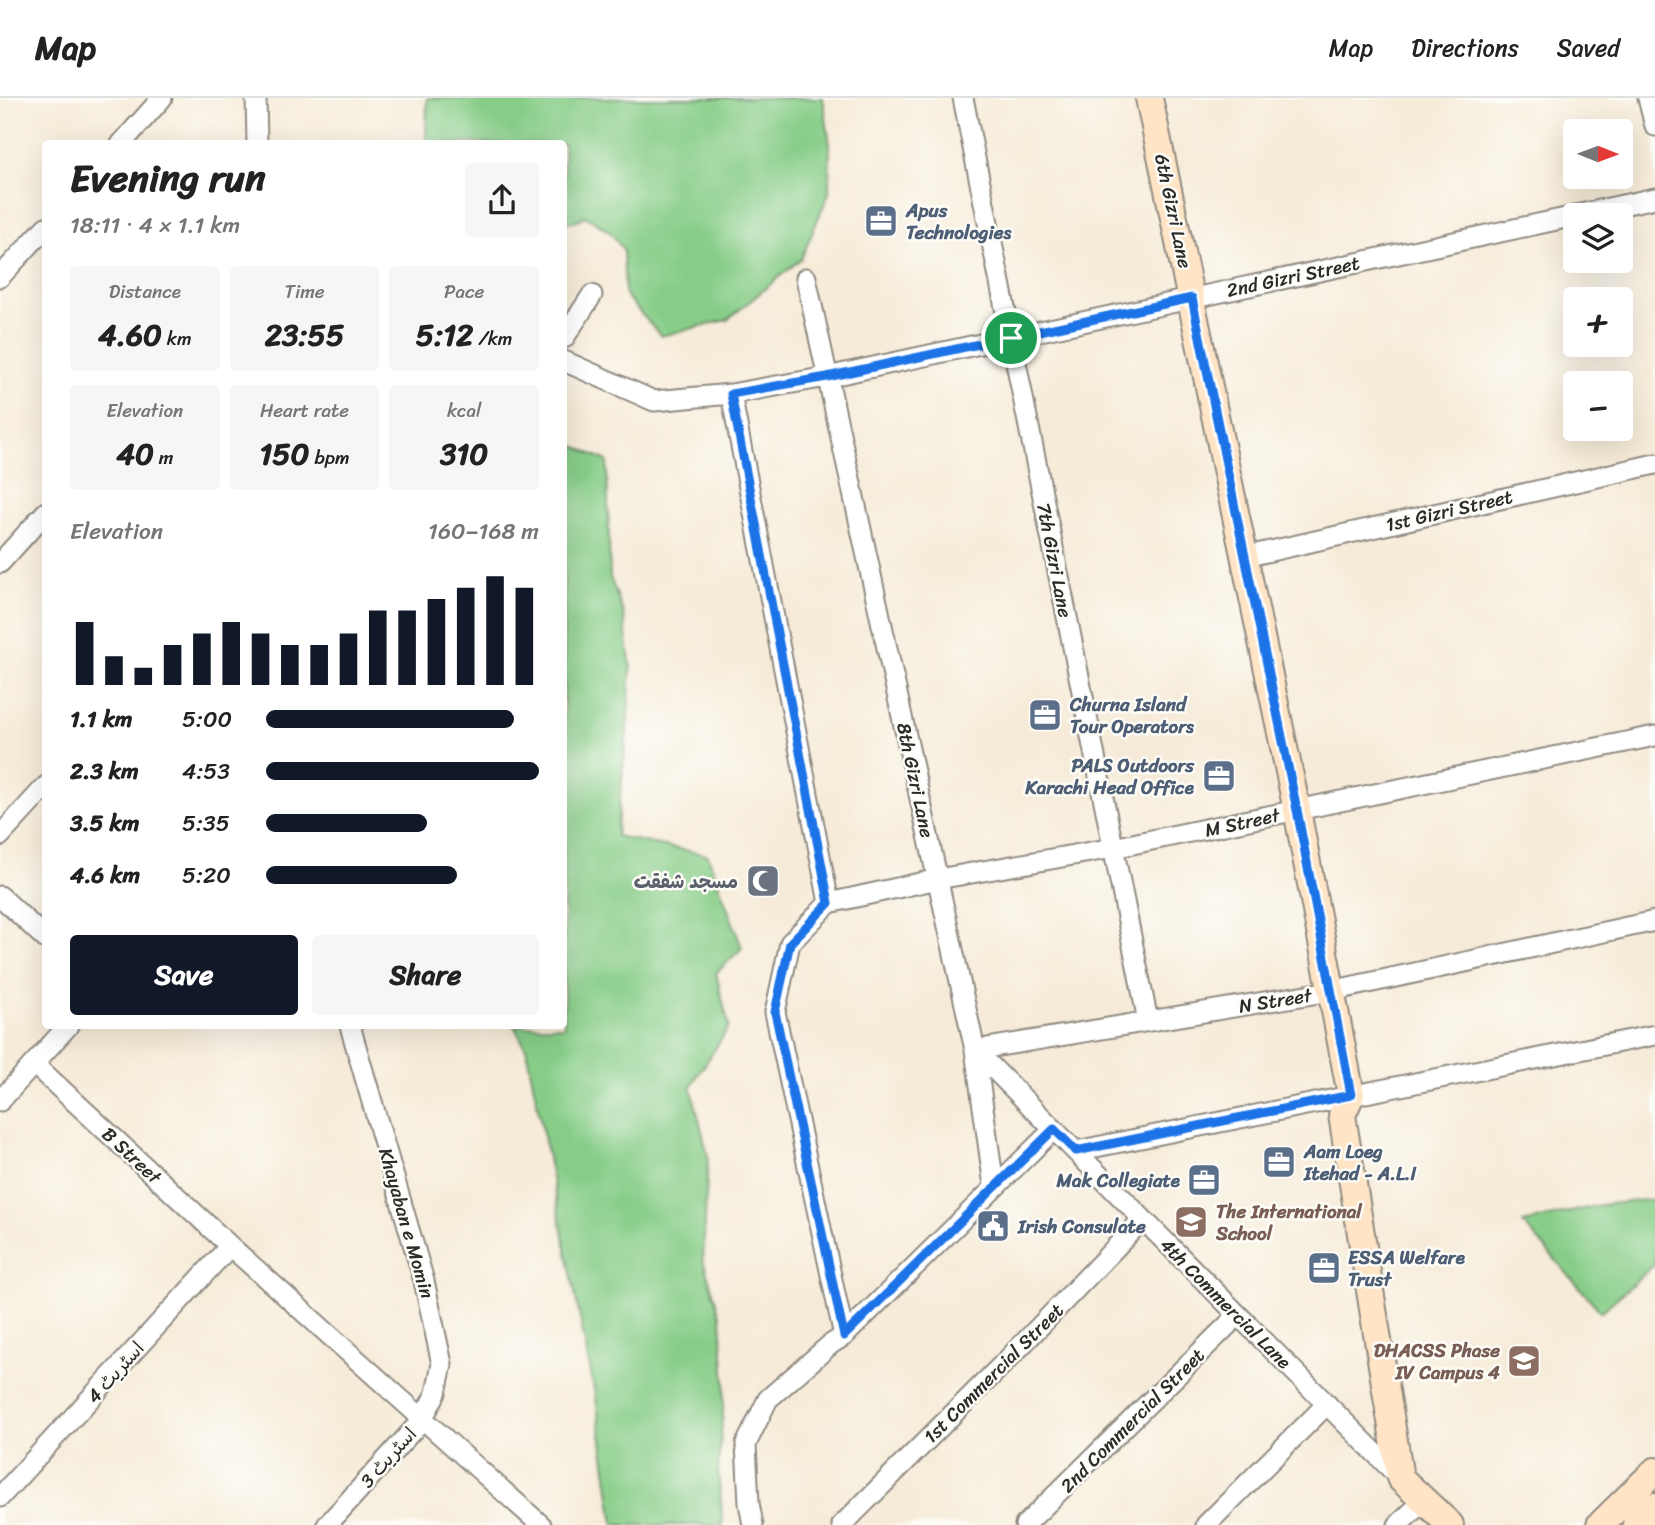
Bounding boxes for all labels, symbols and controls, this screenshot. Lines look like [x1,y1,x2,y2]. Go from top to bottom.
text: Map [35,19,96,77]
text: Map [1329,27,1373,69]
text: Directions [1411,27,1519,69]
text: Saved [1557,27,1620,69]
north arrow [1563,119,1633,189]
map controls [1563,119,1633,441]
text: Evening run [70,145,266,212]
street label: 6th Gizri Lane [1145,151,1202,272]
button: share [465,163,539,237]
place label: Apus Technologies [905,194,1012,249]
office icon: Apus Technologies [862,202,900,240]
button: layers [1563,203,1633,273]
text: 18:11 · 4 × 1.1 km [70,205,240,246]
street label: 2nd Gizri Street [1223,246,1363,307]
text: Distance [109,275,181,308]
text: Time [284,275,325,308]
text: Pace [444,275,484,308]
button: + [1563,287,1633,357]
text: 4.60 [98,308,162,362]
text: 23:55 [265,308,344,362]
text: 5:12 [416,308,473,362]
pin [981,308,1041,368]
icon: arrive [992,319,1030,357]
text: km [162,322,192,355]
text: /km [473,322,512,355]
button: − [1563,371,1633,441]
text: Elevation [106,394,183,427]
text: Heart rate [260,394,349,427]
text: kcal [447,394,481,427]
text: 40 [116,427,154,481]
text: 150 [259,427,310,481]
text: 310 [440,427,488,481]
text: m [154,441,173,474]
text: bpm [310,441,350,474]
street label: 1st Gizri Street [1382,480,1516,541]
street label: 7th Gizri Lane [1027,500,1082,621]
text: Elevation [70,511,163,552]
text: 160–168 m [428,511,539,552]
place label: Churna Island Tour Operators [1069,688,1195,743]
office icon: Churna Island Tour Operators [1026,696,1064,734]
text: 1.1 km [70,699,133,740]
text: 5:00 [182,699,232,740]
street label: 8th Gizri Lane [887,719,944,841]
place label: PALS Outdoors Karachi Head Office [1024,749,1195,804]
text: 2.3 km [70,751,139,792]
text: 4:53 [182,751,230,792]
office icon: PALS Outdoors Karachi Head Office [1200,757,1238,795]
street label: M Street [1202,798,1284,846]
text: 3.5 km [70,803,139,844]
text: 5:35 [182,803,230,844]
text: 4.6 km [70,855,140,896]
text: 5:20 [182,855,231,896]
mosque icon: مسجد شفقت [744,862,782,900]
place label: مسجد شفقت [634,865,738,898]
button: Save [70,935,298,1015]
button: Share [312,935,539,1015]
street label: N Street [1236,978,1315,1023]
street label: B Street [94,1119,170,1193]
place label: Aam Loeg Itehad - A.L.I [1303,1135,1418,1190]
office icon: Aam Loeg Itehad - A.L.I [1260,1143,1298,1181]
street label: Khayaban e Momin [369,1144,444,1302]
office icon: Mak Collegiate [1185,1161,1223,1199]
place label: Mak Collegiate [1056,1164,1181,1197]
place label: The International School [1215,1195,1363,1250]
school or university icon: The International School [1172,1203,1210,1241]
public building icon: Irish Consulate [974,1207,1012,1245]
place label: Irish Consulate [1017,1210,1146,1243]
street label: 4th Commercial Lane [1152,1230,1299,1377]
place label: ESSA Welfare Trust [1348,1241,1466,1296]
office icon: ESSA Welfare Trust [1305,1249,1343,1287]
street label: 1st Commercial Street [915,1295,1072,1452]
street label: اسٹریٹ 4 [78,1333,153,1411]
place label: DHACSS Phase IV Campus 4 [1374,1334,1500,1389]
street label: 2nd Commercial Street [1052,1340,1213,1501]
school or university icon: DHACSS Phase IV Campus 4 [1505,1342,1543,1380]
street label: اسٹریٹ 3 [352,1419,425,1496]

